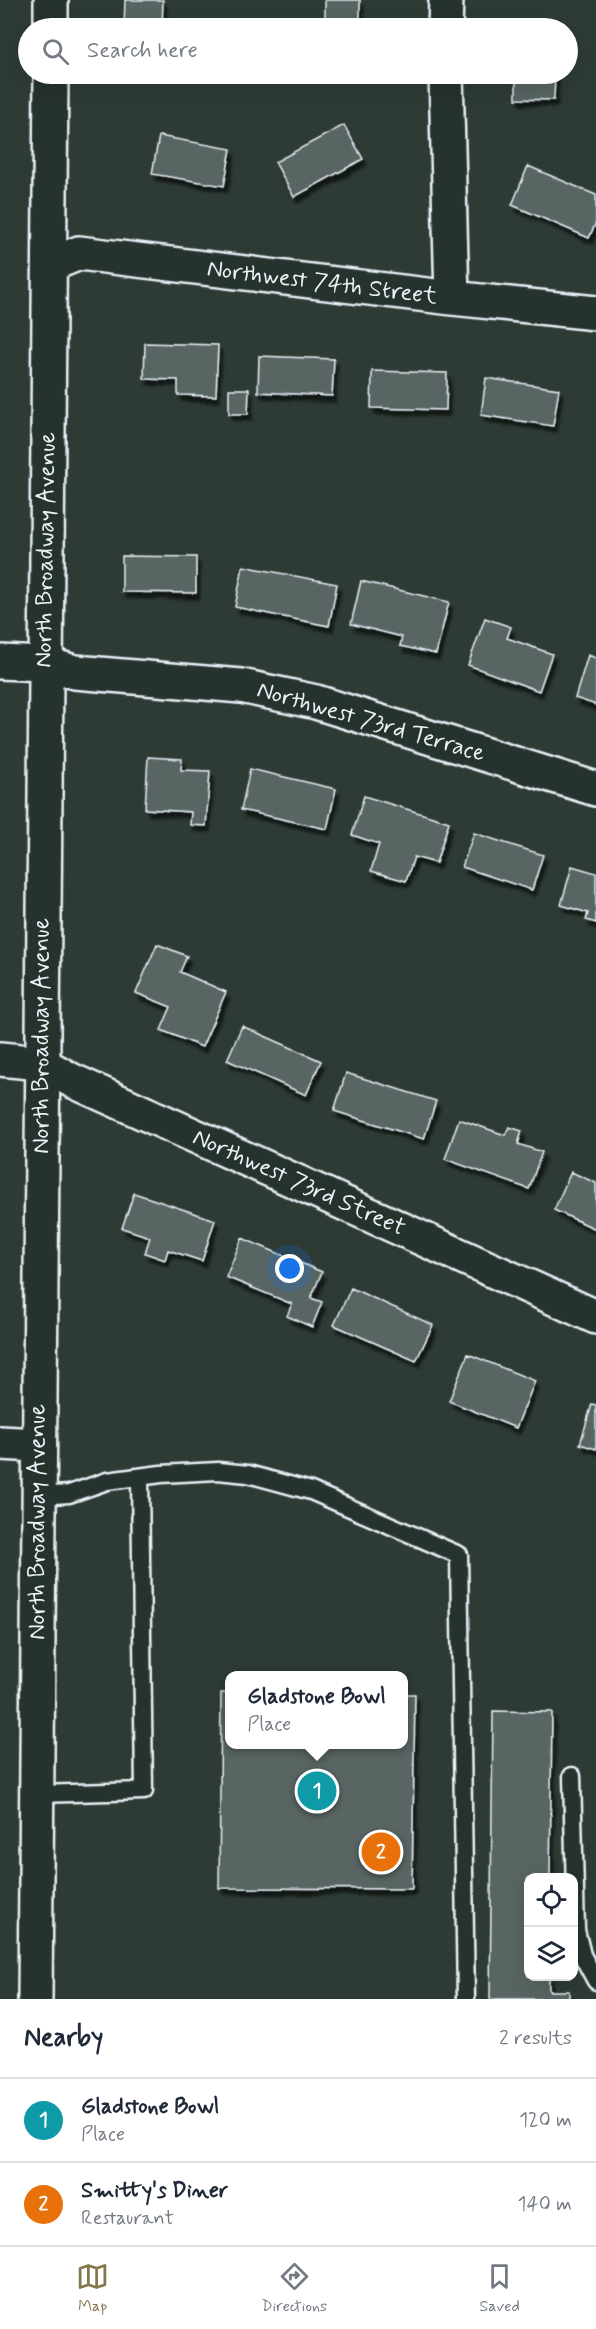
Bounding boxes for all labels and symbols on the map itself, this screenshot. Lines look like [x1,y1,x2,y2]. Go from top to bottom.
street label: Northwest 74th Street [205,253,439,313]
street label: North Broadway Avenue [28,432,64,668]
street label: Northwest 73rd Terrace [253,675,489,769]
street label: North Broadway Avenue [26,918,57,1154]
street label: Northwest 73rd Street [188,1122,410,1244]
your location [275,1254,304,1283]
street label: North Broadway Avenue [22,1404,53,1640]
pin: 1 [298,1768,336,1814]
pin: 2 [362,1830,400,1874]

